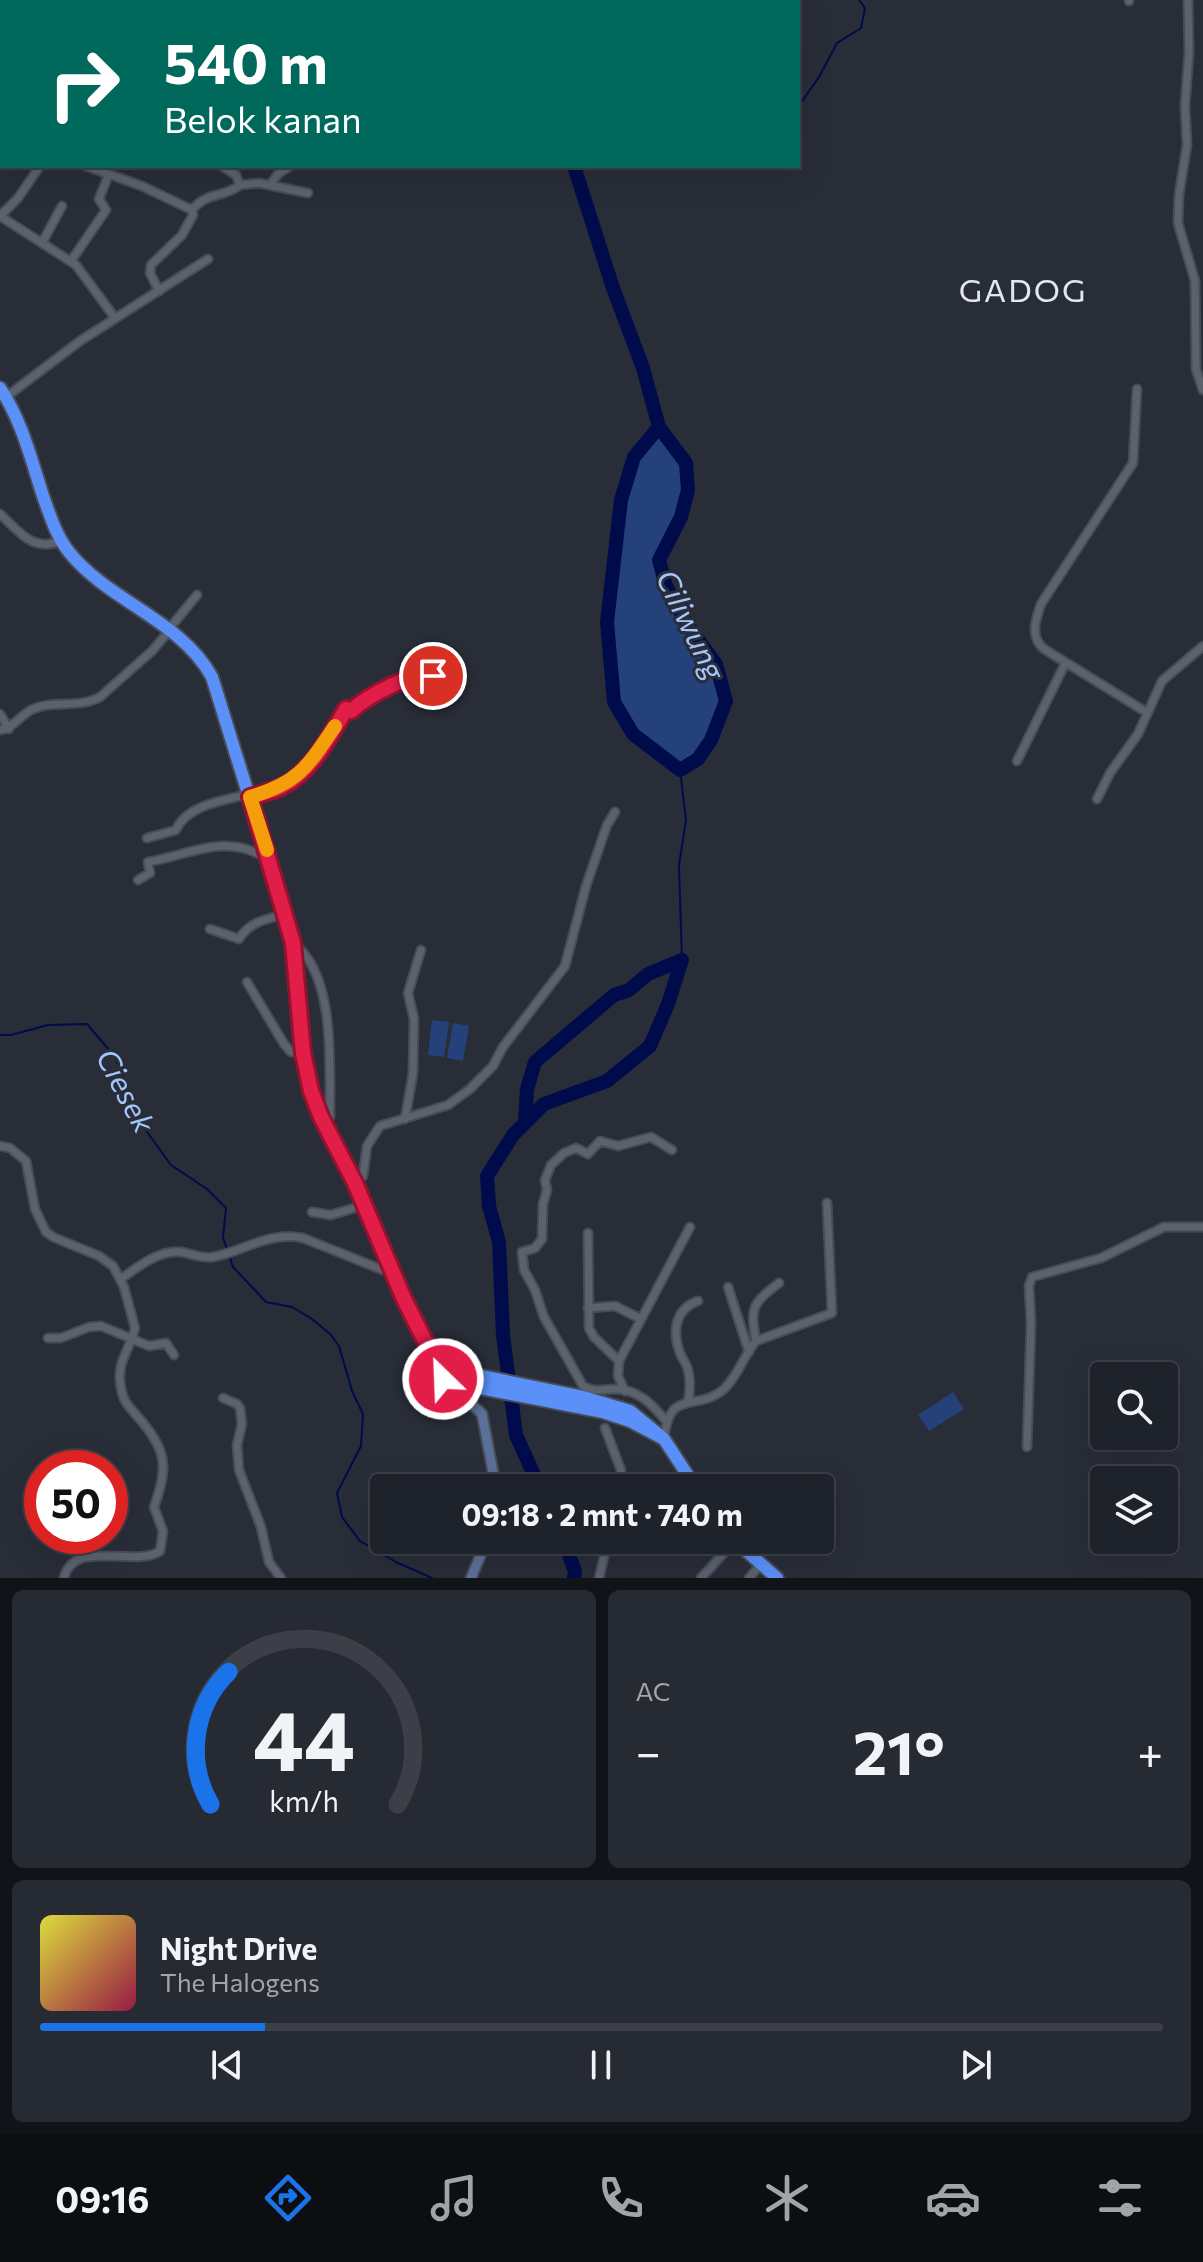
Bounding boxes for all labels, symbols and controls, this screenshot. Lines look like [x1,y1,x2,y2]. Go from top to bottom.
text: 540 m [164,27,328,96]
icon: right [32,32,136,136]
text: Belok kanan [164,96,362,140]
district label: GADOG [959,269,1087,309]
water label: Ciliwung [650,563,735,687]
pin [399,642,467,710]
icon: arrive [411,654,455,698]
water label: Ciesek [90,1042,165,1139]
position arrow [401,1337,485,1421]
map controls [1090,1362,1178,1554]
button: search [1090,1362,1178,1450]
speed limit sign: 50 [24,1450,128,1554]
button: layers [1090,1466,1178,1554]
text: 09:18 · 2 mnt · 740 m [461,1495,743,1532]
text: AC [636,1675,670,1706]
text: 44 [253,1686,355,1788]
text: 21° [853,1714,945,1787]
text: − [636,1724,661,1778]
text: + [1137,1724,1163,1778]
text: km/h [269,1783,339,1818]
text: Night Drive [160,1929,317,1966]
text: The Halogens [160,1966,320,1997]
icon: previous [205,2043,249,2087]
icon: pause [579,2043,623,2087]
icon: next [954,2043,998,2087]
icon: directions [260,2170,316,2226]
icon: music [426,2170,482,2226]
icon: phone [593,2170,649,2226]
icon: climate [759,2170,815,2226]
icon: car [925,2170,981,2226]
icon: filters [1092,2170,1148,2226]
text: 09:16 [55,2176,149,2220]

